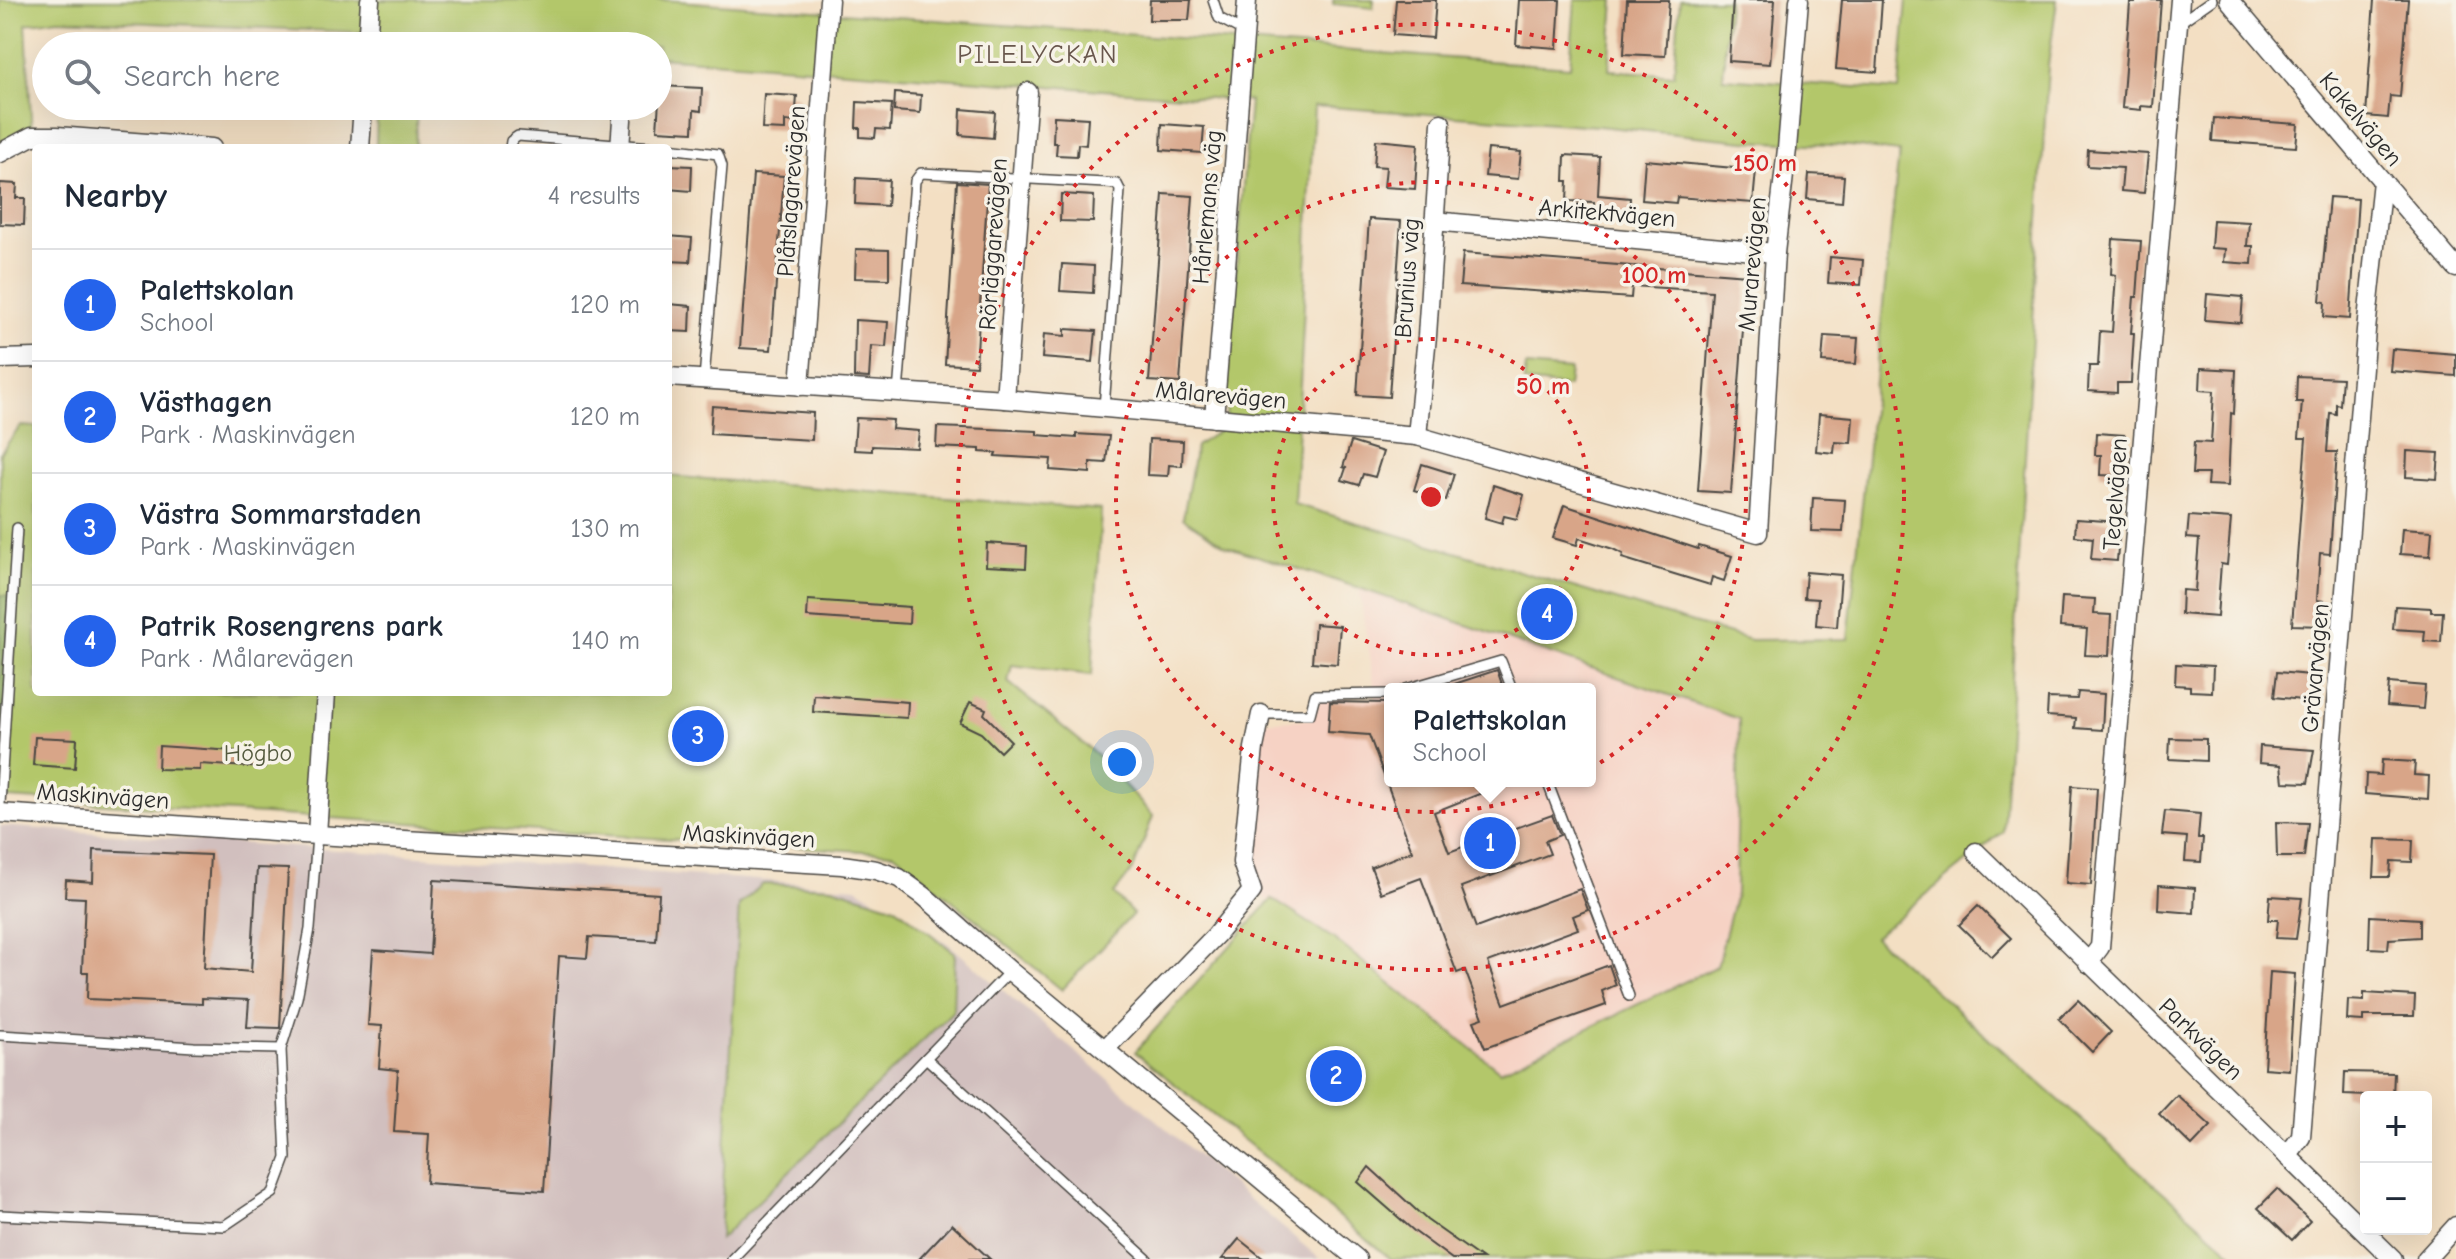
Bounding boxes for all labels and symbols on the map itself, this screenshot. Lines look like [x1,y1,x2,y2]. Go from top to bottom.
district label: PILELYCKAN [957,40,1119,70]
street label: Kakelvägen [2314,66,2408,172]
street label: Plåtslagarevägen [771,104,811,278]
street label: Hårlemans väg [1186,129,1228,285]
text: 150 m [1733,149,1797,177]
street label: Rörläggarevägen [973,157,1013,331]
street label: Arkitektvägen [1537,193,1677,233]
street label: Murarevägen [1732,196,1772,332]
street label: Brunius väg [1389,217,1425,339]
text: 100 m [1622,261,1686,289]
text: 50 m [1516,372,1570,400]
street label: Målarevägen [1154,375,1288,415]
street label: Tegelvägen [2097,437,2133,551]
centre of rings [1417,483,1445,511]
pin: 4 [1521,584,1573,644]
street label: Grävarvägen [2295,602,2335,734]
pin: 3 [672,706,724,766]
park label: Högbo [224,739,292,767]
your location [1102,742,1142,782]
street label: Maskinvägen [36,777,170,815]
pin: 1 [1464,813,1516,873]
street label: Maskinvägen [682,819,816,853]
street label: Parkvägen [2153,992,2249,1086]
pin: 2 [1310,1046,1362,1106]

